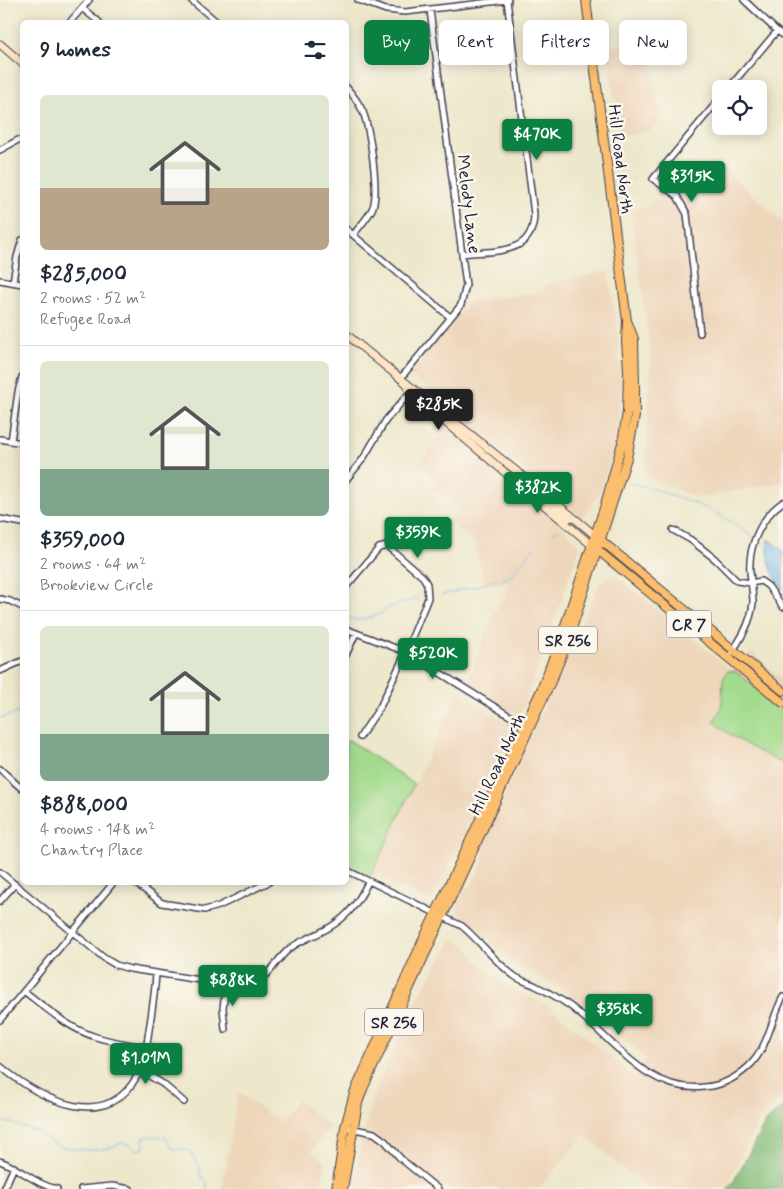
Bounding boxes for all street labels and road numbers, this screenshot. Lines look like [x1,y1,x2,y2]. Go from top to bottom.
street label: Hill Road North [601,103,639,215]
street label: Melody Lane [450,153,486,255]
road number: CR 7 [666,610,712,638]
road number: SR 256 [539,626,597,654]
street label: Hill Road North [464,709,532,820]
road number: SR 256 [365,1009,423,1036]

